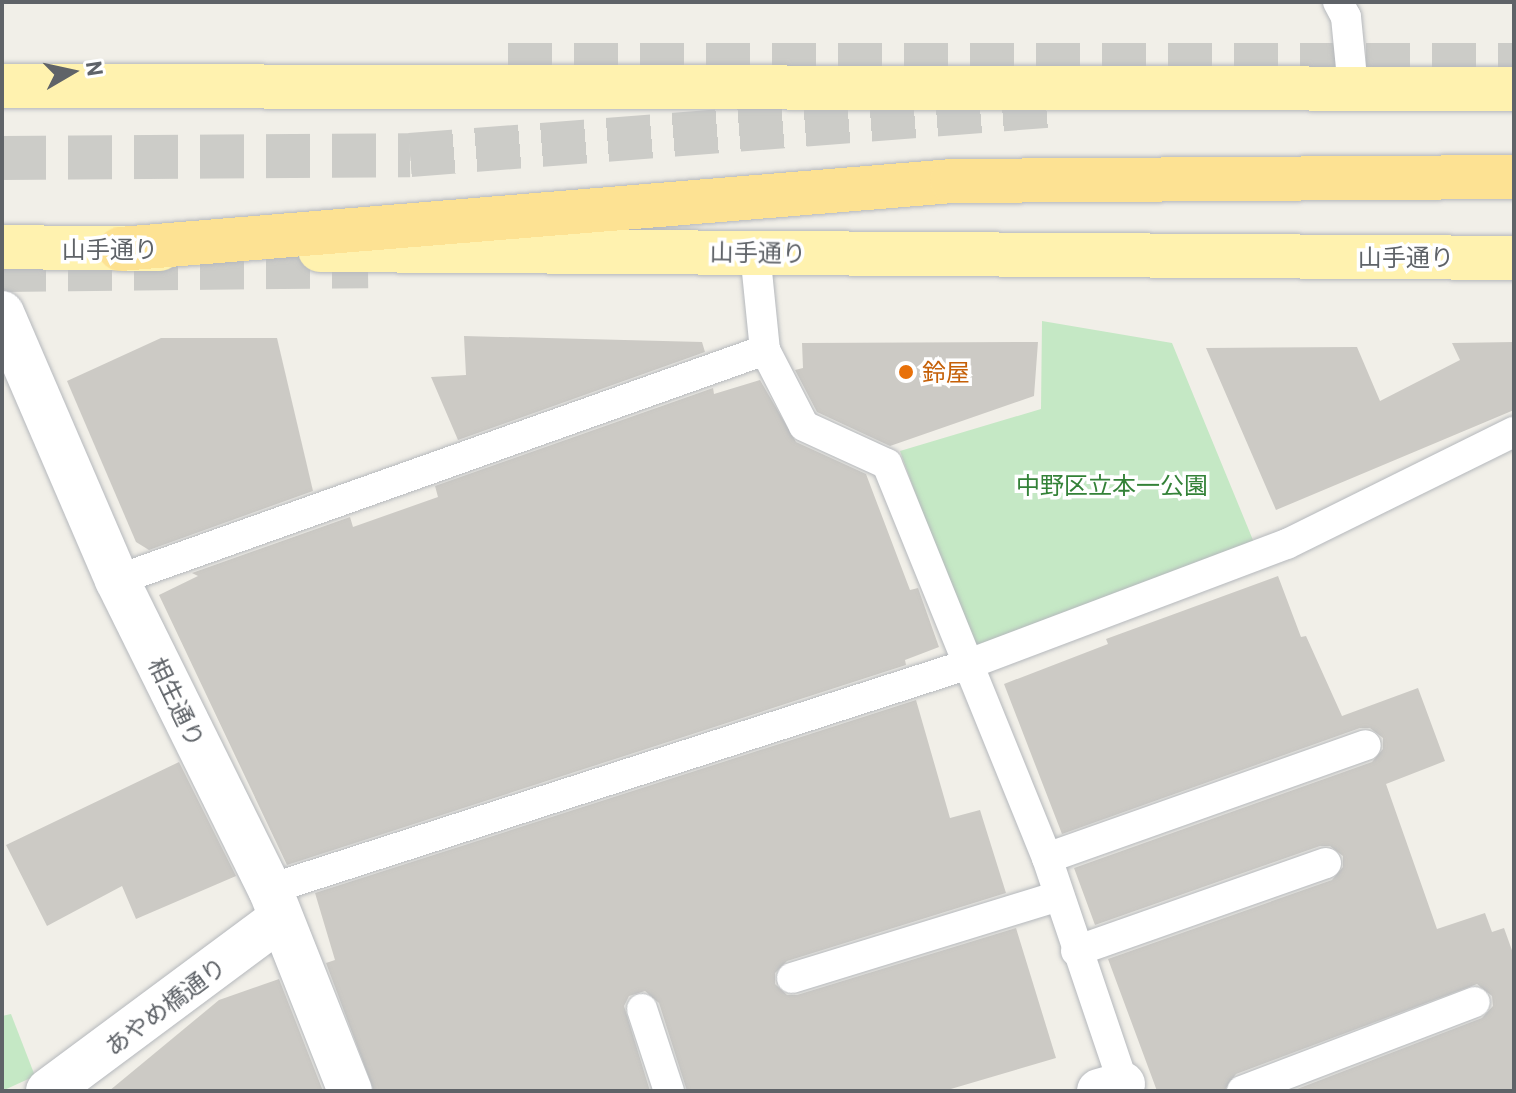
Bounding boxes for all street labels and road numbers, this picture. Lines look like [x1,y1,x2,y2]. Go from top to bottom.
street label: 山手通り [62,235,158,263]
street label: 山手通り [710,237,806,267]
street label: 山手通り [1358,243,1454,271]
street label: 相生通り [143,653,211,751]
street label: あやめ橋通り [99,951,231,1061]

